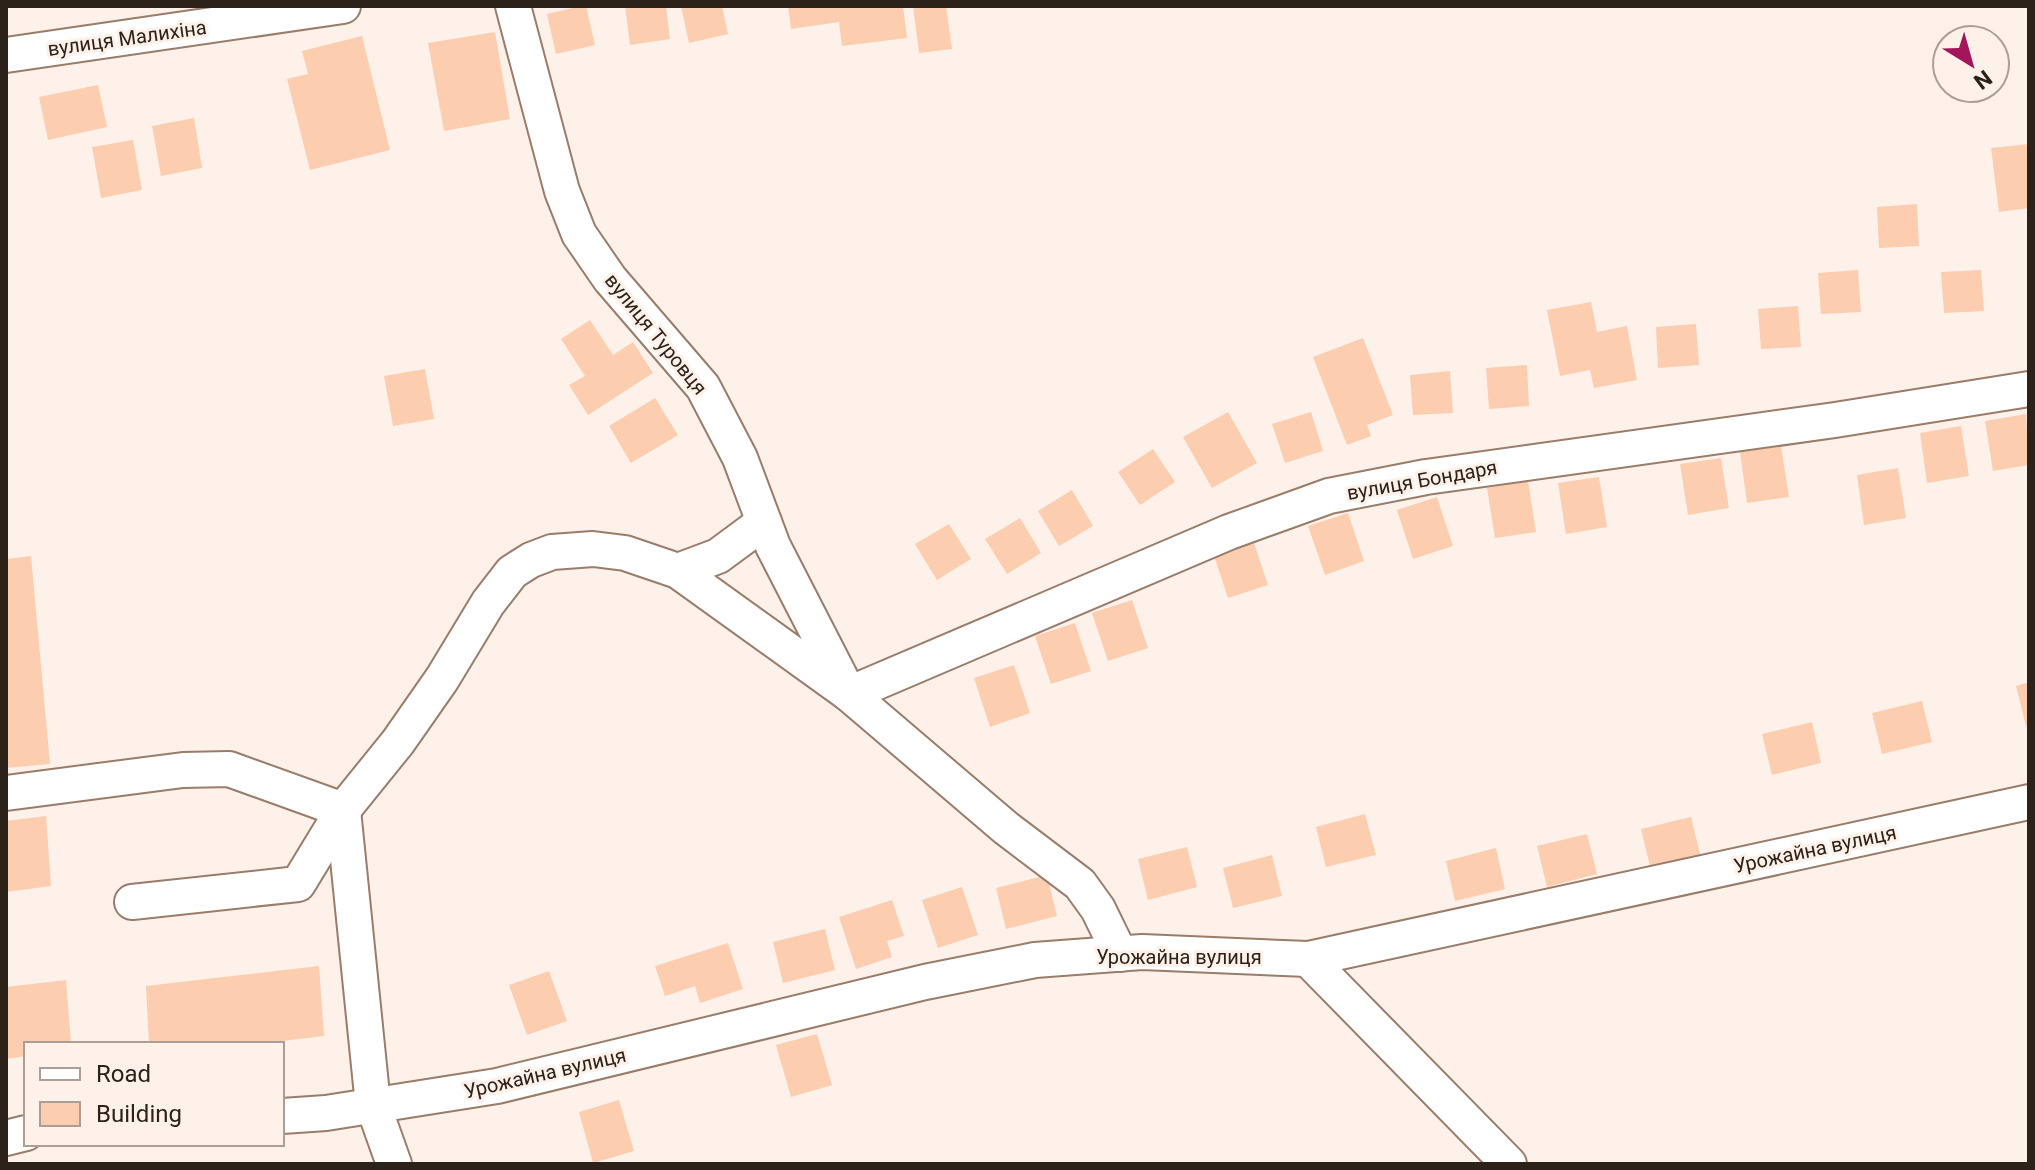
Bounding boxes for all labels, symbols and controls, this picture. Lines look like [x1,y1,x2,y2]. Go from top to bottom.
street label: вулиця Малихіна [46,15,208,61]
north arrow [1931,24,2011,104]
text: N [1969,65,1996,94]
street label: вулиця Туровця [600,269,712,399]
street label: вулиця Бондаря [1345,455,1499,505]
street label: Урожайна вулиця [1732,820,1898,878]
street label: Урожайна вулиця [1096,945,1262,969]
legend [24,1042,284,1146]
street label: Урожайна вулиця [462,1043,628,1103]
text: Road [96,1060,151,1088]
text: Building [96,1100,182,1128]

